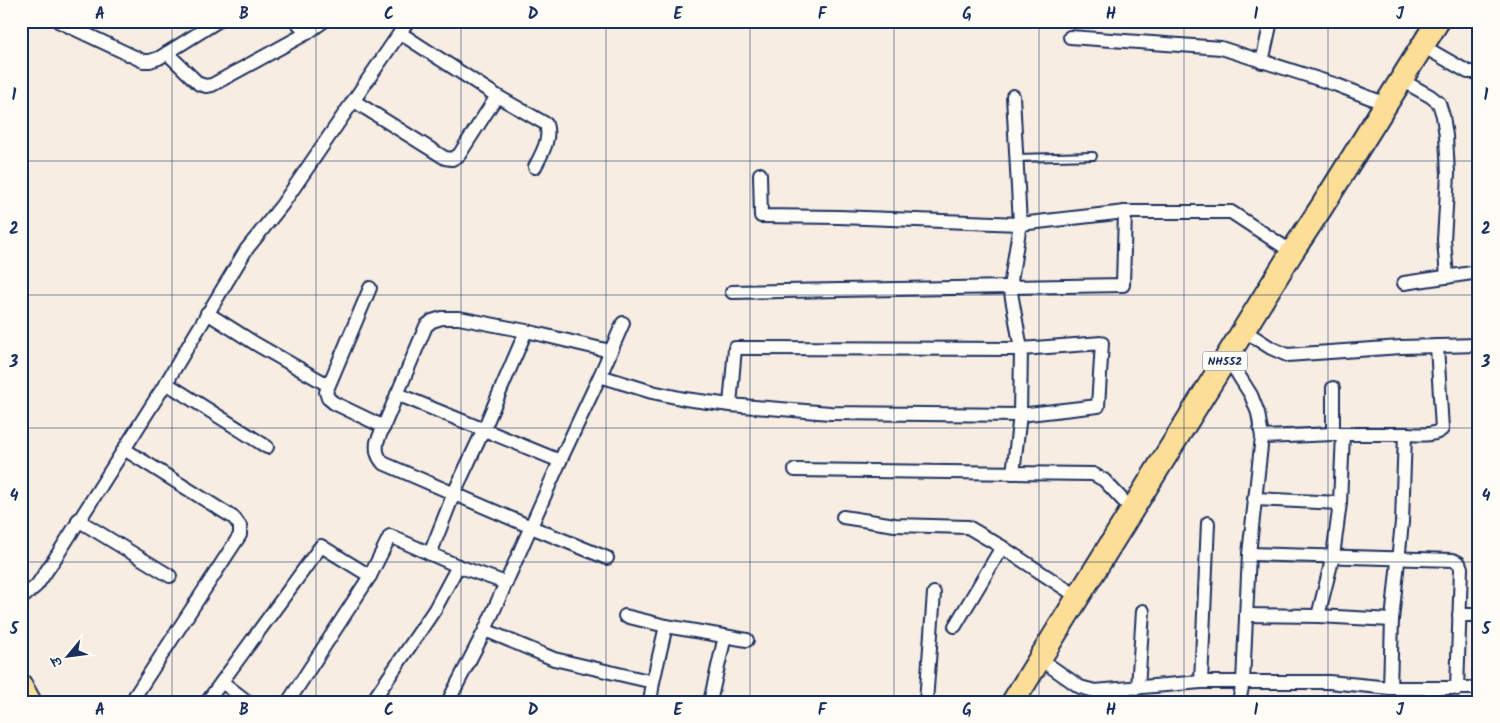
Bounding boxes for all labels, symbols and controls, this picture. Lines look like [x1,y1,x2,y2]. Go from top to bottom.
text: A [95,2,105,27]
text: B [239,2,249,27]
text: C [384,2,394,27]
text: D [528,2,539,27]
text: E [674,2,684,27]
text: F [818,2,828,27]
text: G [962,2,972,27]
text: H [1106,2,1116,27]
text: I [1254,2,1259,27]
text: J [1396,2,1405,27]
text: 1 [12,83,17,108]
text: 1 [1484,83,1489,108]
text: 2 [9,217,19,242]
text: 2 [1481,217,1491,242]
text: 3 [9,350,19,375]
text: 3 [1481,350,1491,375]
road number: NH552 [1202,352,1248,371]
text: 4 [10,484,19,509]
text: 4 [1482,484,1491,509]
text: 5 [9,617,20,642]
text: 5 [1481,617,1492,642]
north arrow [42,630,92,680]
text: उ [44,650,69,671]
text: A [95,698,105,723]
text: B [239,698,249,723]
text: C [384,698,394,723]
text: D [528,698,539,723]
text: E [674,698,684,723]
text: F [818,698,828,723]
text: G [962,698,972,723]
text: H [1106,698,1116,723]
text: I [1254,698,1259,723]
text: J [1396,698,1405,723]

